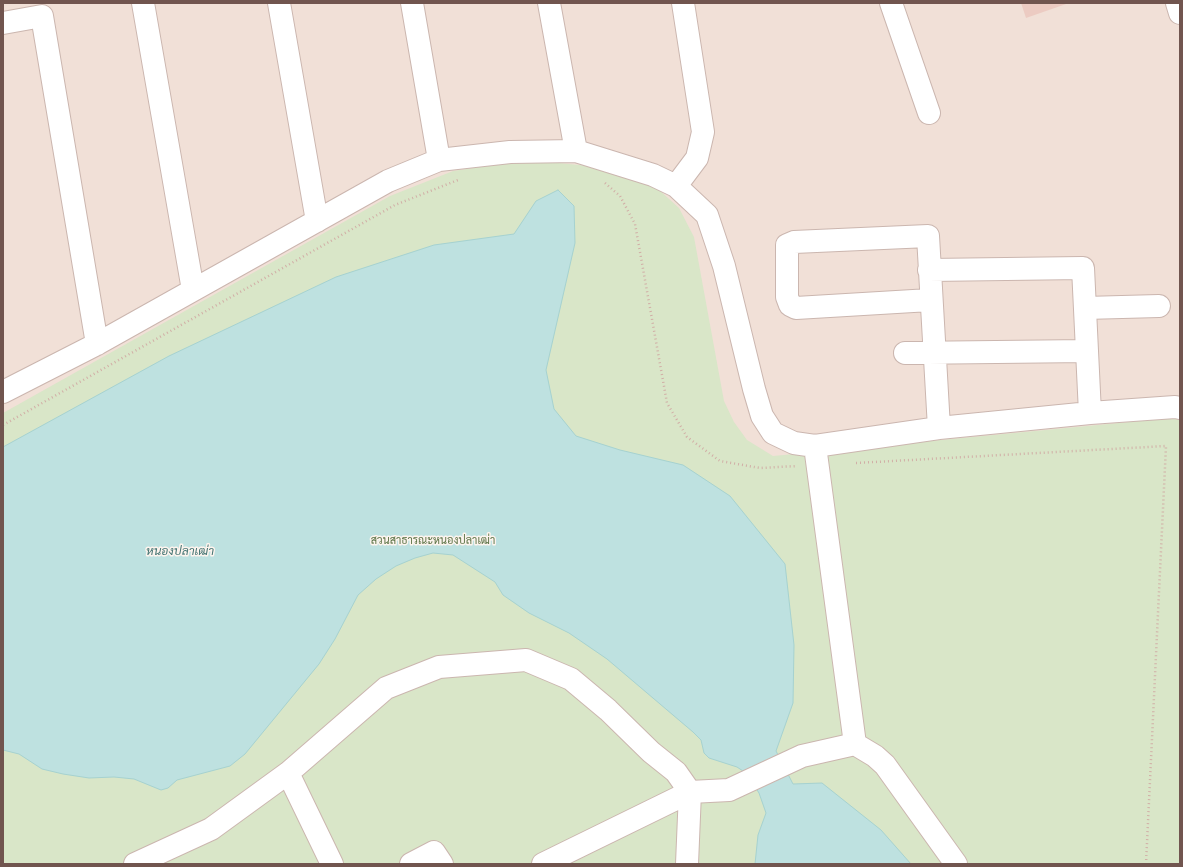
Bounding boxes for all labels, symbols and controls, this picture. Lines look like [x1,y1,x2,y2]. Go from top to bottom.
park label: สวนสาธารณะหนองปลาเฒ่า [371,534,495,548]
water label: หนองปลาเฒ่า [146,545,214,559]

